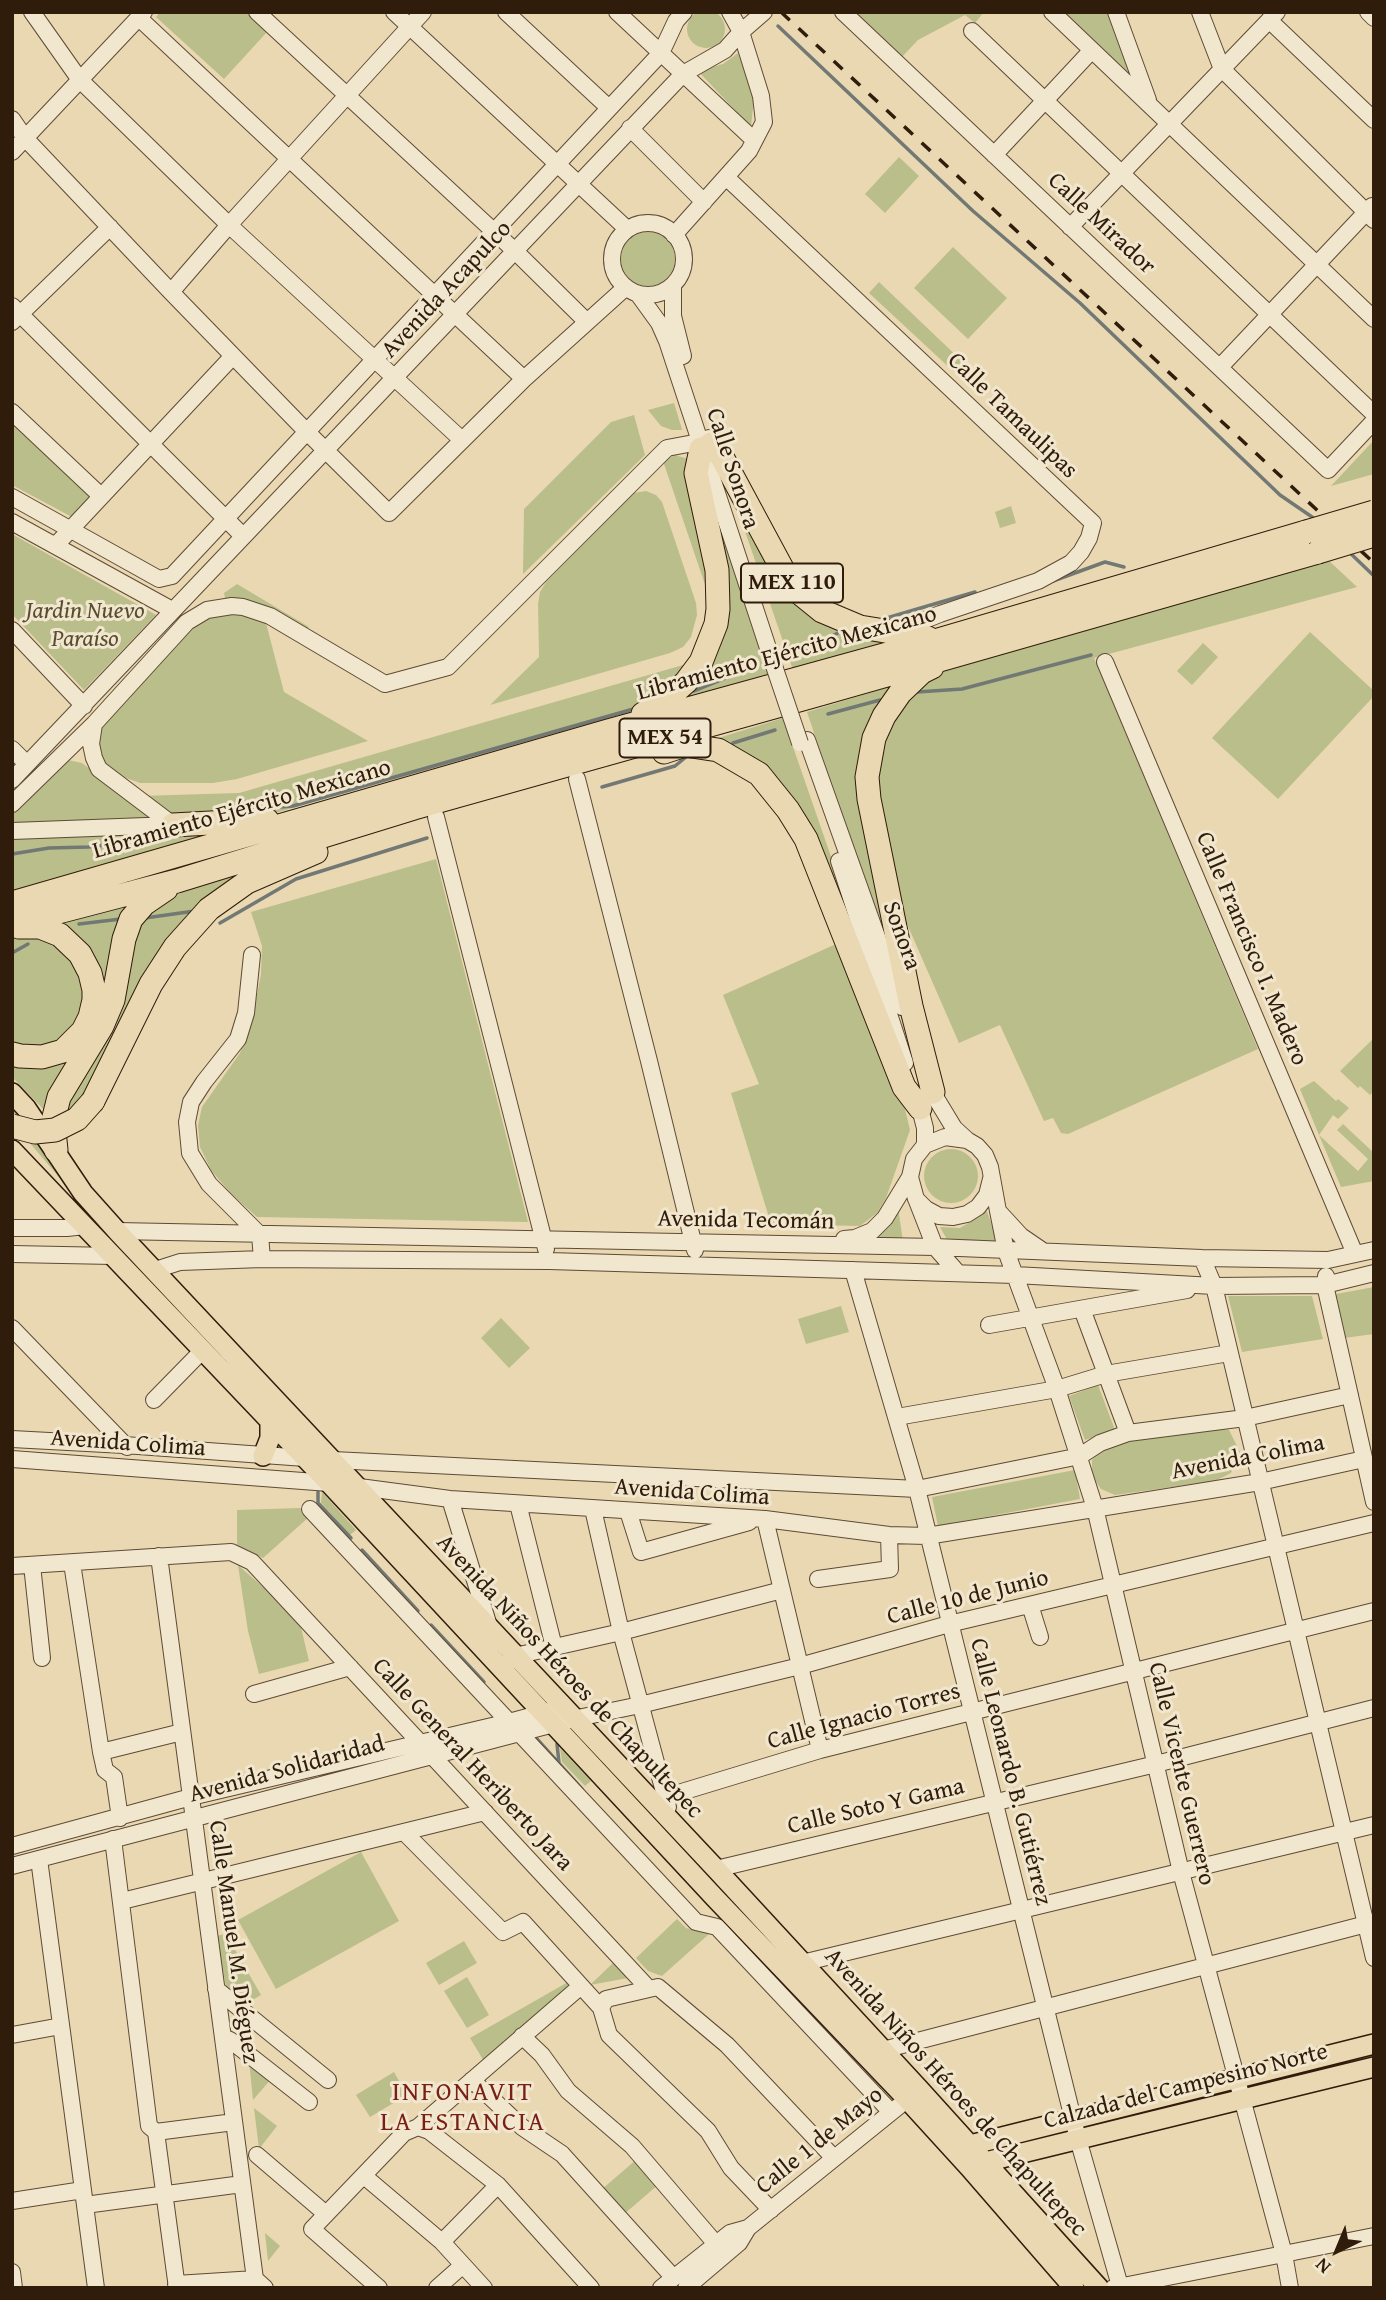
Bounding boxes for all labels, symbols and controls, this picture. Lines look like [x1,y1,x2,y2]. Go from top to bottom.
street label: Calle Mirador [1041,167,1161,281]
street label: Avenida Acapulco [376,215,518,365]
street label: Calle Tamaulipas [941,347,1083,485]
street label: Calle Sonora [699,405,765,533]
road number: MEX 110 [741,564,843,603]
park label: Jardin Nuevo Paraíso [26,598,144,654]
street label: Libramiento Ejército Mexicano [634,600,940,708]
road number: MEX 54 [620,718,710,758]
street label: Libramiento Ejército Mexicano [90,754,394,866]
street label: Calle Francisco I. Madero [1189,828,1313,1070]
street label: Sonora [875,898,927,974]
street label: Avenida Tecomán [657,1205,835,1237]
street label: Avenida Colima [49,1424,207,1464]
street label: Avenida Colima [1169,1429,1327,1487]
street label: Avenida Colima [613,1473,771,1513]
street label: Avenida Niños Héroes de Chapultepec [430,1529,708,1825]
street label: Calle 10 de Junio [884,1564,1052,1632]
street label: Calle Leonardo B. Gutiérrez [963,1636,1057,1908]
street label: Calle General Heriberto Jara [366,1652,578,1878]
street label: Calle Vicente Guerrero [1141,1660,1221,1888]
street label: Calle Ignacio Torres [764,1677,964,1757]
street label: Avenida Solidaridad [186,1730,388,1810]
street label: Calle Soto Y Gama [785,1773,967,1841]
street label: Calle Manuel M. Diéguez [202,1819,264,2065]
street label: Avenida Niños Héroes de Chapultepec [818,1943,1092,2243]
street label: Calzada del Campesino Norte [1041,2038,1331,2136]
district label: INFONAVIT LA ESTANCIA [382,2077,544,2138]
street label: Calle 1 de Mayo [751,2081,889,2201]
north arrow [1302,2216,1372,2286]
text: N [1308,2252,1337,2281]

